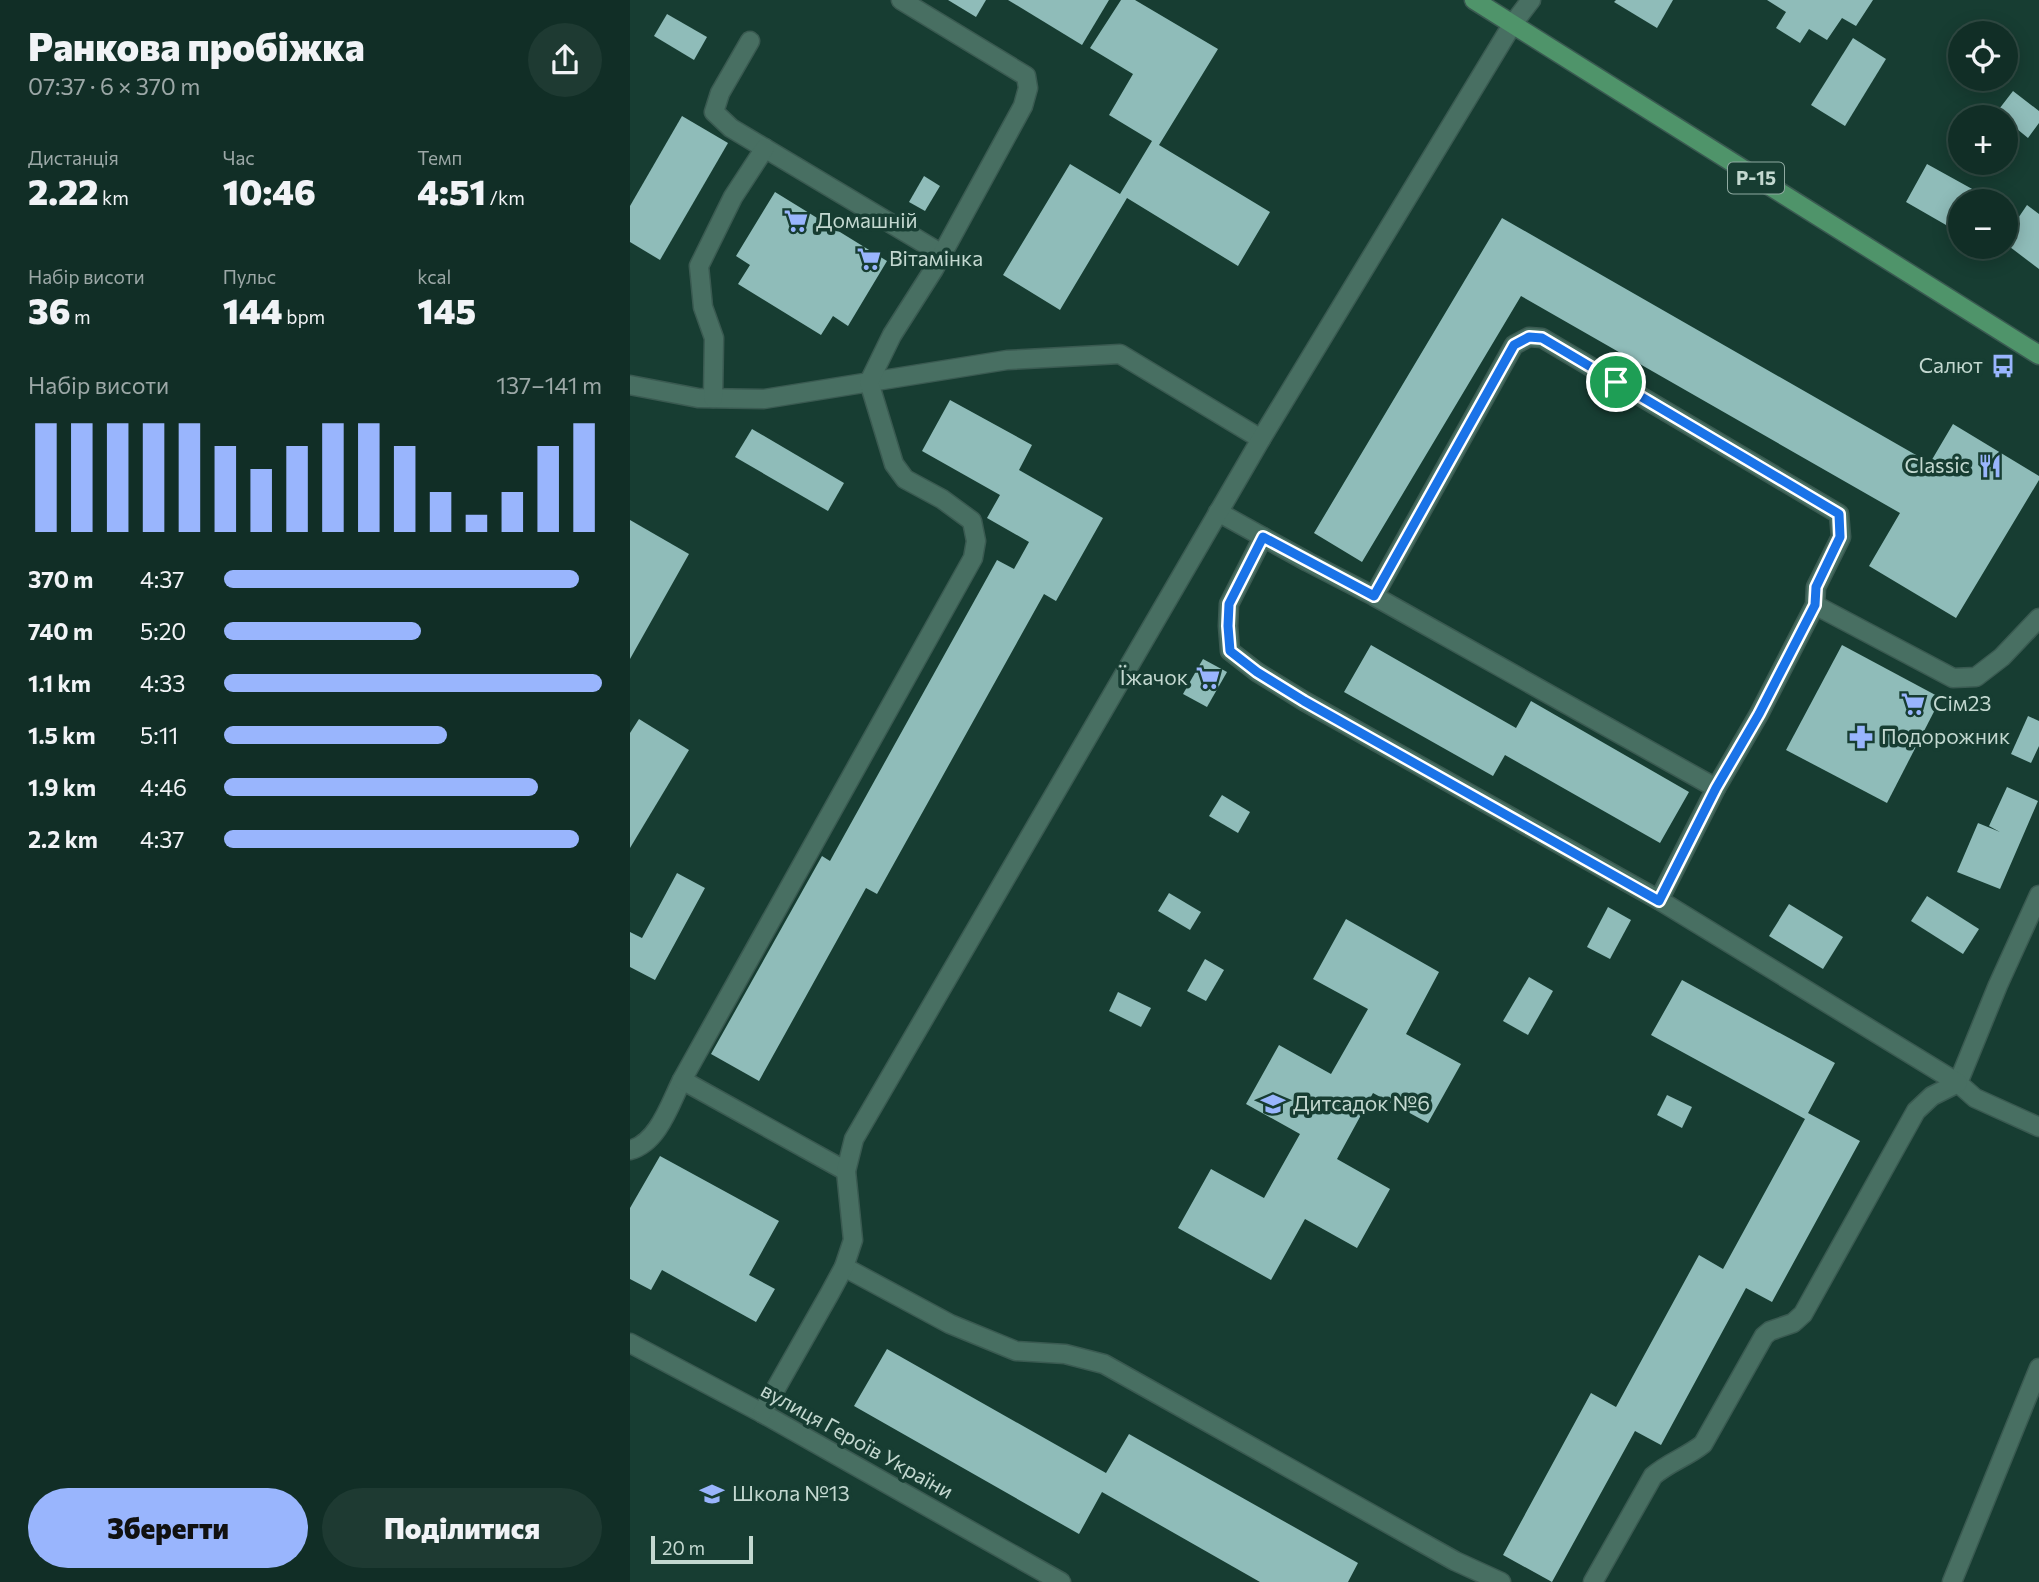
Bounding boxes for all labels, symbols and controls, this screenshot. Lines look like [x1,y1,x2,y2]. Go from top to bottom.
map controls [1948,21,2018,259]
button: locate [1948,21,2018,91]
text: Ранкова пробіжка [28,22,365,69]
button: share [528,23,602,97]
text: 07:37 · 6 × 370 m [28,72,200,100]
button: + [1948,105,2018,175]
text: Дистанція [28,146,119,169]
text: Час [223,146,255,169]
text: Темп [417,146,462,169]
road number: Р-15 [1728,162,1784,194]
text: 2.22 [28,169,98,212]
text: 10:46 [223,169,316,212]
text: 4:51 [417,169,486,212]
text: km [98,186,129,209]
text: /km [486,186,525,209]
button: − [1948,189,2018,259]
supermarket icon: Домашній [782,207,810,235]
place label: Домашній [816,207,918,232]
supermarket icon: Вітамінка [855,245,883,273]
place label: Вітамінка [889,245,983,270]
text: Набір висоти [28,265,145,288]
text: Пульс [223,265,276,288]
text: kcal [417,265,451,288]
text: 36 [28,288,70,331]
text: 144 [223,288,283,331]
text: 145 [417,288,476,331]
text: m [70,305,91,328]
text: bpm [283,305,325,328]
pin [1586,352,1646,412]
place label: Салют [1919,352,1983,377]
bus stop icon: Салют [1989,352,2017,380]
icon: arrive [1597,363,1635,401]
text: Набір висоти [28,371,169,399]
text: 137–141 m [496,371,602,399]
place label: Classic [1904,452,1970,477]
restaurant icon: Classic [1976,452,2004,480]
text: 370 m [28,565,93,593]
text: 4:37 [140,565,184,593]
text: 740 m [28,617,93,645]
text: 5:20 [140,617,186,645]
place label: Їжачок [1119,664,1188,689]
supermarket icon: Їжачок [1194,664,1222,692]
text: 1.1 km [28,669,91,697]
text: 4:33 [140,669,185,697]
supermarket icon: Сім23 [1899,690,1927,718]
place label: Сім23 [1933,690,1991,715]
text: 1.5 km [28,721,96,749]
text: 5:11 [140,721,178,749]
pharmacy icon: Подорожник [1847,723,1875,751]
place label: Подорожник [1881,723,2010,748]
text: 1.9 km [28,773,96,801]
text: 4:46 [140,773,187,801]
text: 2.2 km [28,825,98,853]
text: 4:37 [140,825,184,853]
school or university icon: Дитсадок №6 [1259,1090,1287,1118]
place label: Дитсадок №6 [1293,1090,1430,1115]
street label: вулиця Героїв України [757,1376,958,1503]
school or university icon: Школа №13 [698,1480,726,1508]
place label: Школа №13 [732,1480,850,1505]
button: Зберегти [28,1488,308,1568]
button: Поділитися [322,1488,602,1568]
scale bar [651,1533,752,1565]
text: 20 m [662,1536,705,1559]

